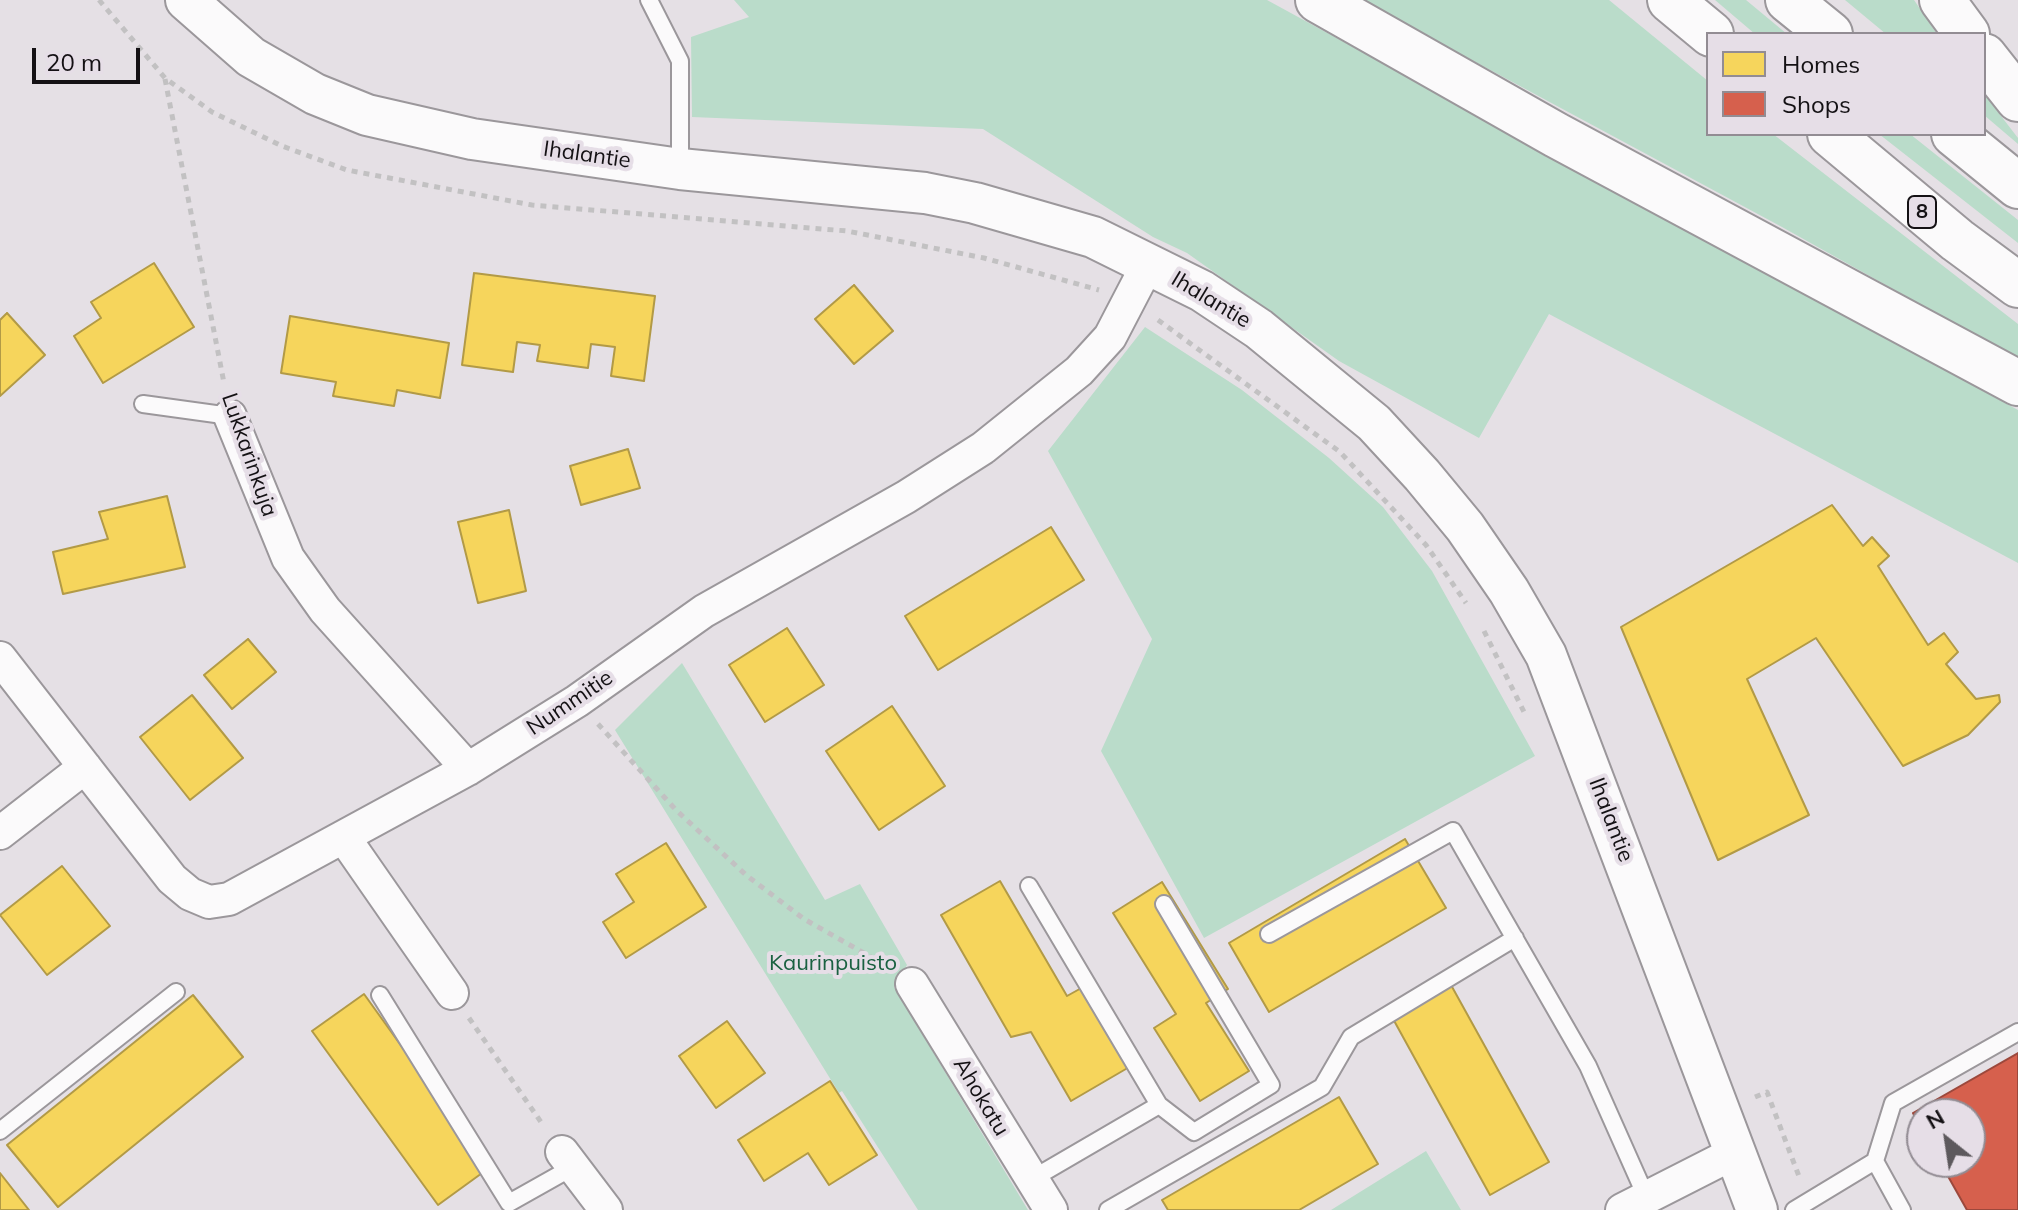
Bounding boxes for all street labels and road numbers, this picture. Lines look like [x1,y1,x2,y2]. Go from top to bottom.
street label: Ihalantie [542,136,632,174]
road number: 8 [1908,196,1936,228]
street label: Ihalantie [1166,266,1256,334]
street label: Lukkarinkuja [216,390,282,520]
street label: Nummitie [522,665,618,741]
street label: Ihalantie [1583,774,1639,866]
street label: Ahokatu [947,1053,1015,1141]

